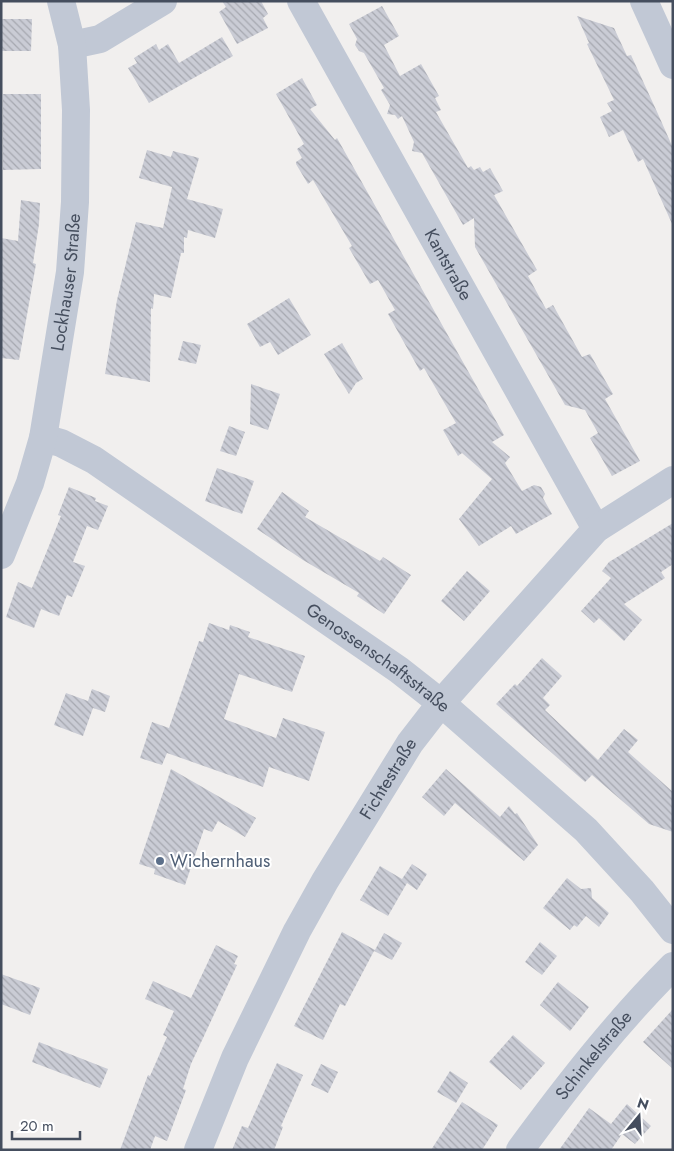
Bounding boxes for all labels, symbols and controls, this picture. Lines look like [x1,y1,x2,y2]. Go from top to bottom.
street label: Lockhauser Straße [44,213,87,353]
street label: Kantstraße [418,224,479,305]
street label: Genossenschaftsstraße [301,597,456,719]
street label: Fichtestraße [353,733,423,824]
place label: Wichernhaus [170,848,270,874]
marker: Wichernhaus [154,855,166,867]
street label: Schinkelstraße [549,1005,638,1106]
north arrow [614,1091,664,1141]
text: N [635,1092,651,1115]
scale bar [12,1108,80,1140]
text: 20 m [20,1115,54,1137]

